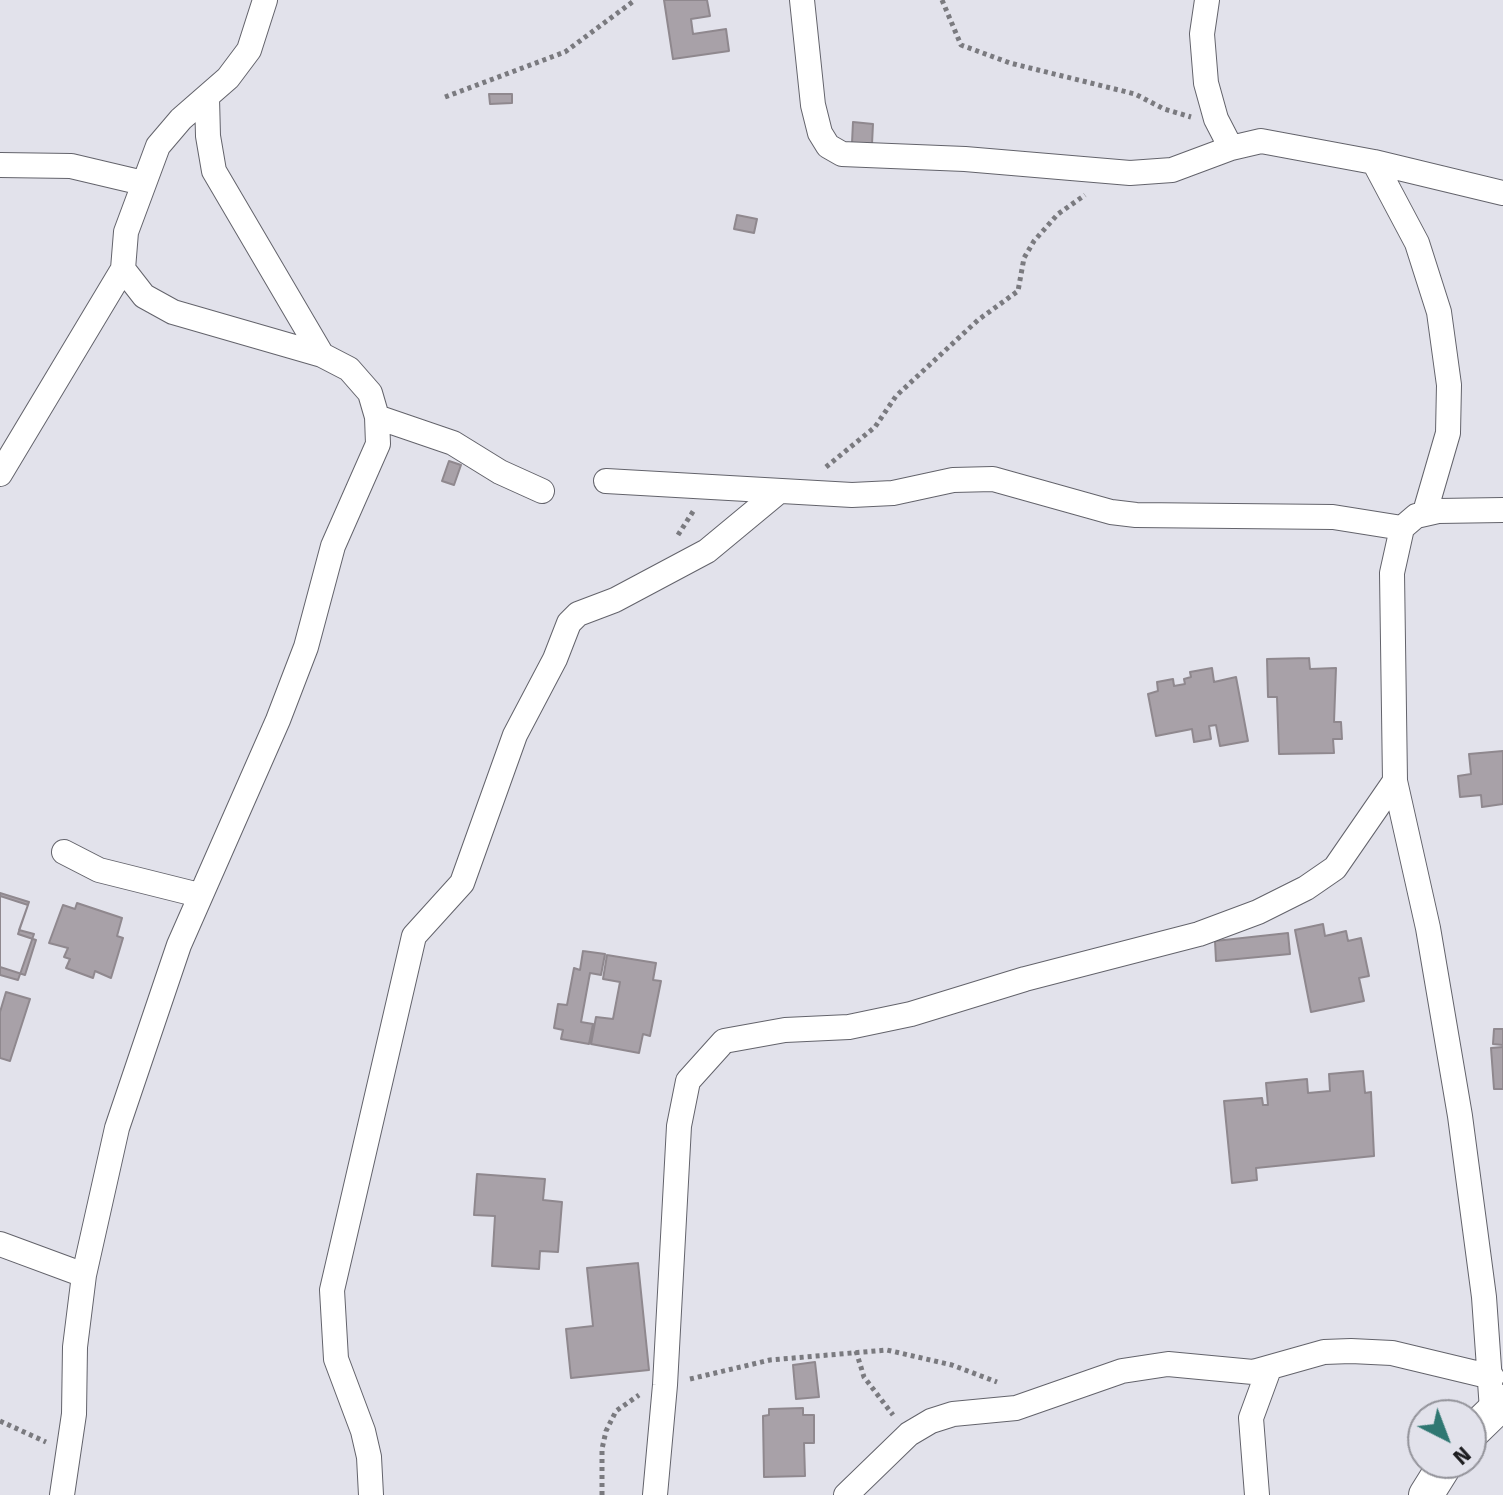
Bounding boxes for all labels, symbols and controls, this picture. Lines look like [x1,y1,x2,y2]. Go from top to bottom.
north arrow [1407,1399,1487,1479]
text: N [1448,1441,1477,1471]

